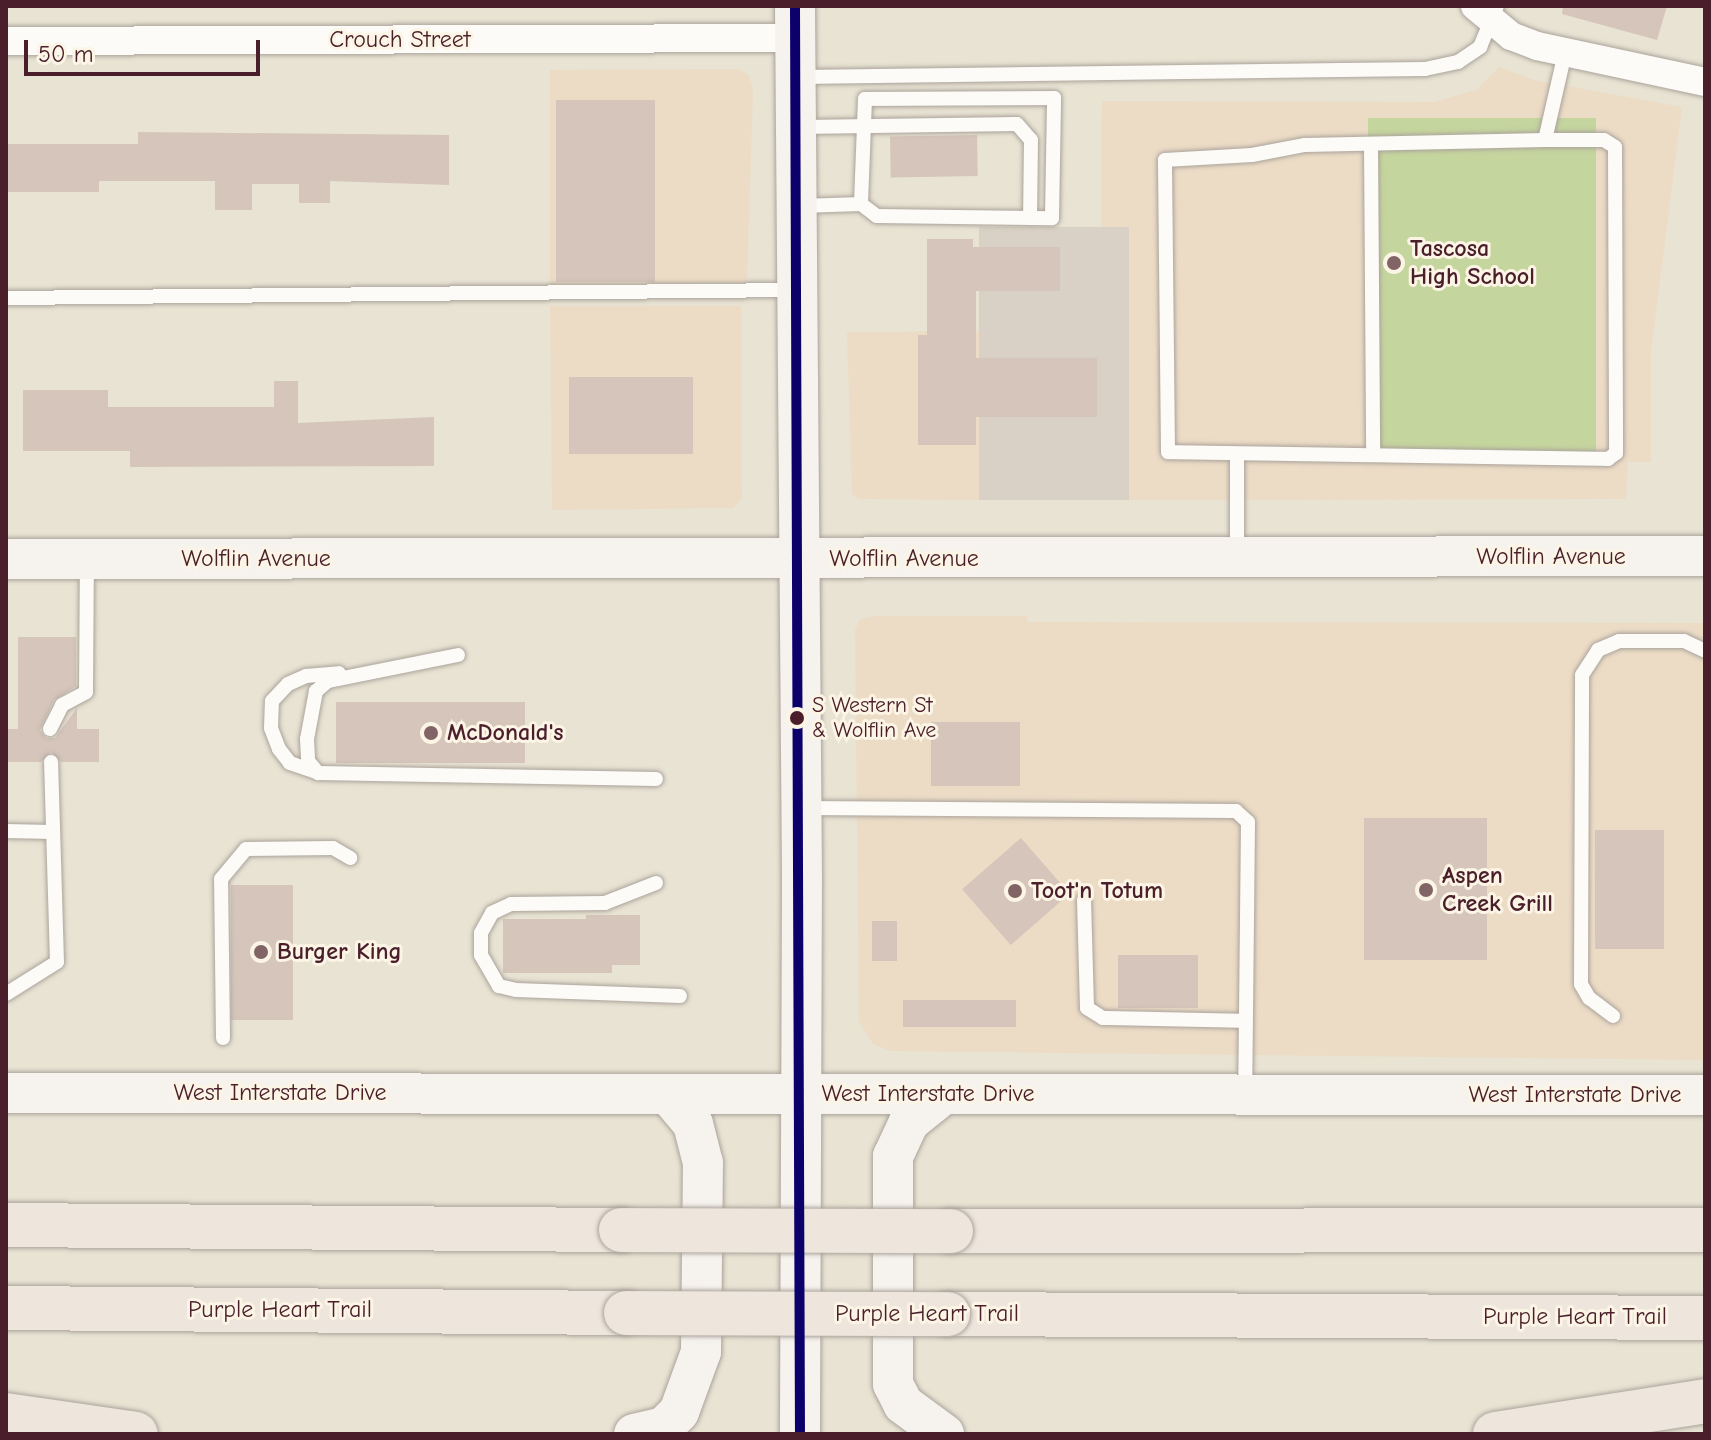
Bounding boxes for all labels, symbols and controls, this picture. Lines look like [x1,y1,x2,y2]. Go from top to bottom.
scale bar [28,24,264,74]
street label: Crouch Street [329,26,471,54]
text: 50 m [38,40,94,68]
place label: Tascosa High School [1410,235,1535,291]
marker: Tascosa High School [1385,254,1403,272]
street label: Wolflin Avenue [1476,543,1626,571]
street label: Wolflin Avenue [181,545,331,573]
street label: Wolflin Avenue [829,545,979,573]
place label: S Western St & Wolflin Ave [812,692,936,744]
marker: S Western St & Wolflin Ave [789,710,805,726]
place label: McDonald's [447,719,564,747]
marker: McDonald's [422,724,440,742]
place label: Aspen Creek Grill [1442,862,1553,918]
place label: Toot'n Totum [1031,877,1163,905]
marker: Aspen Creek Grill [1417,881,1435,899]
marker: Toot'n Totum [1006,882,1024,900]
place label: Burger King [277,938,402,966]
marker: Burger King [252,943,270,961]
street label: West Interstate Drive [174,1079,386,1107]
street label: West Interstate Drive [822,1080,1034,1108]
street label: West Interstate Drive [1469,1081,1681,1109]
street label: Purple Heart Trail [188,1296,372,1324]
street label: Purple Heart Trail [835,1300,1019,1328]
street label: Purple Heart Trail [1483,1303,1667,1331]

